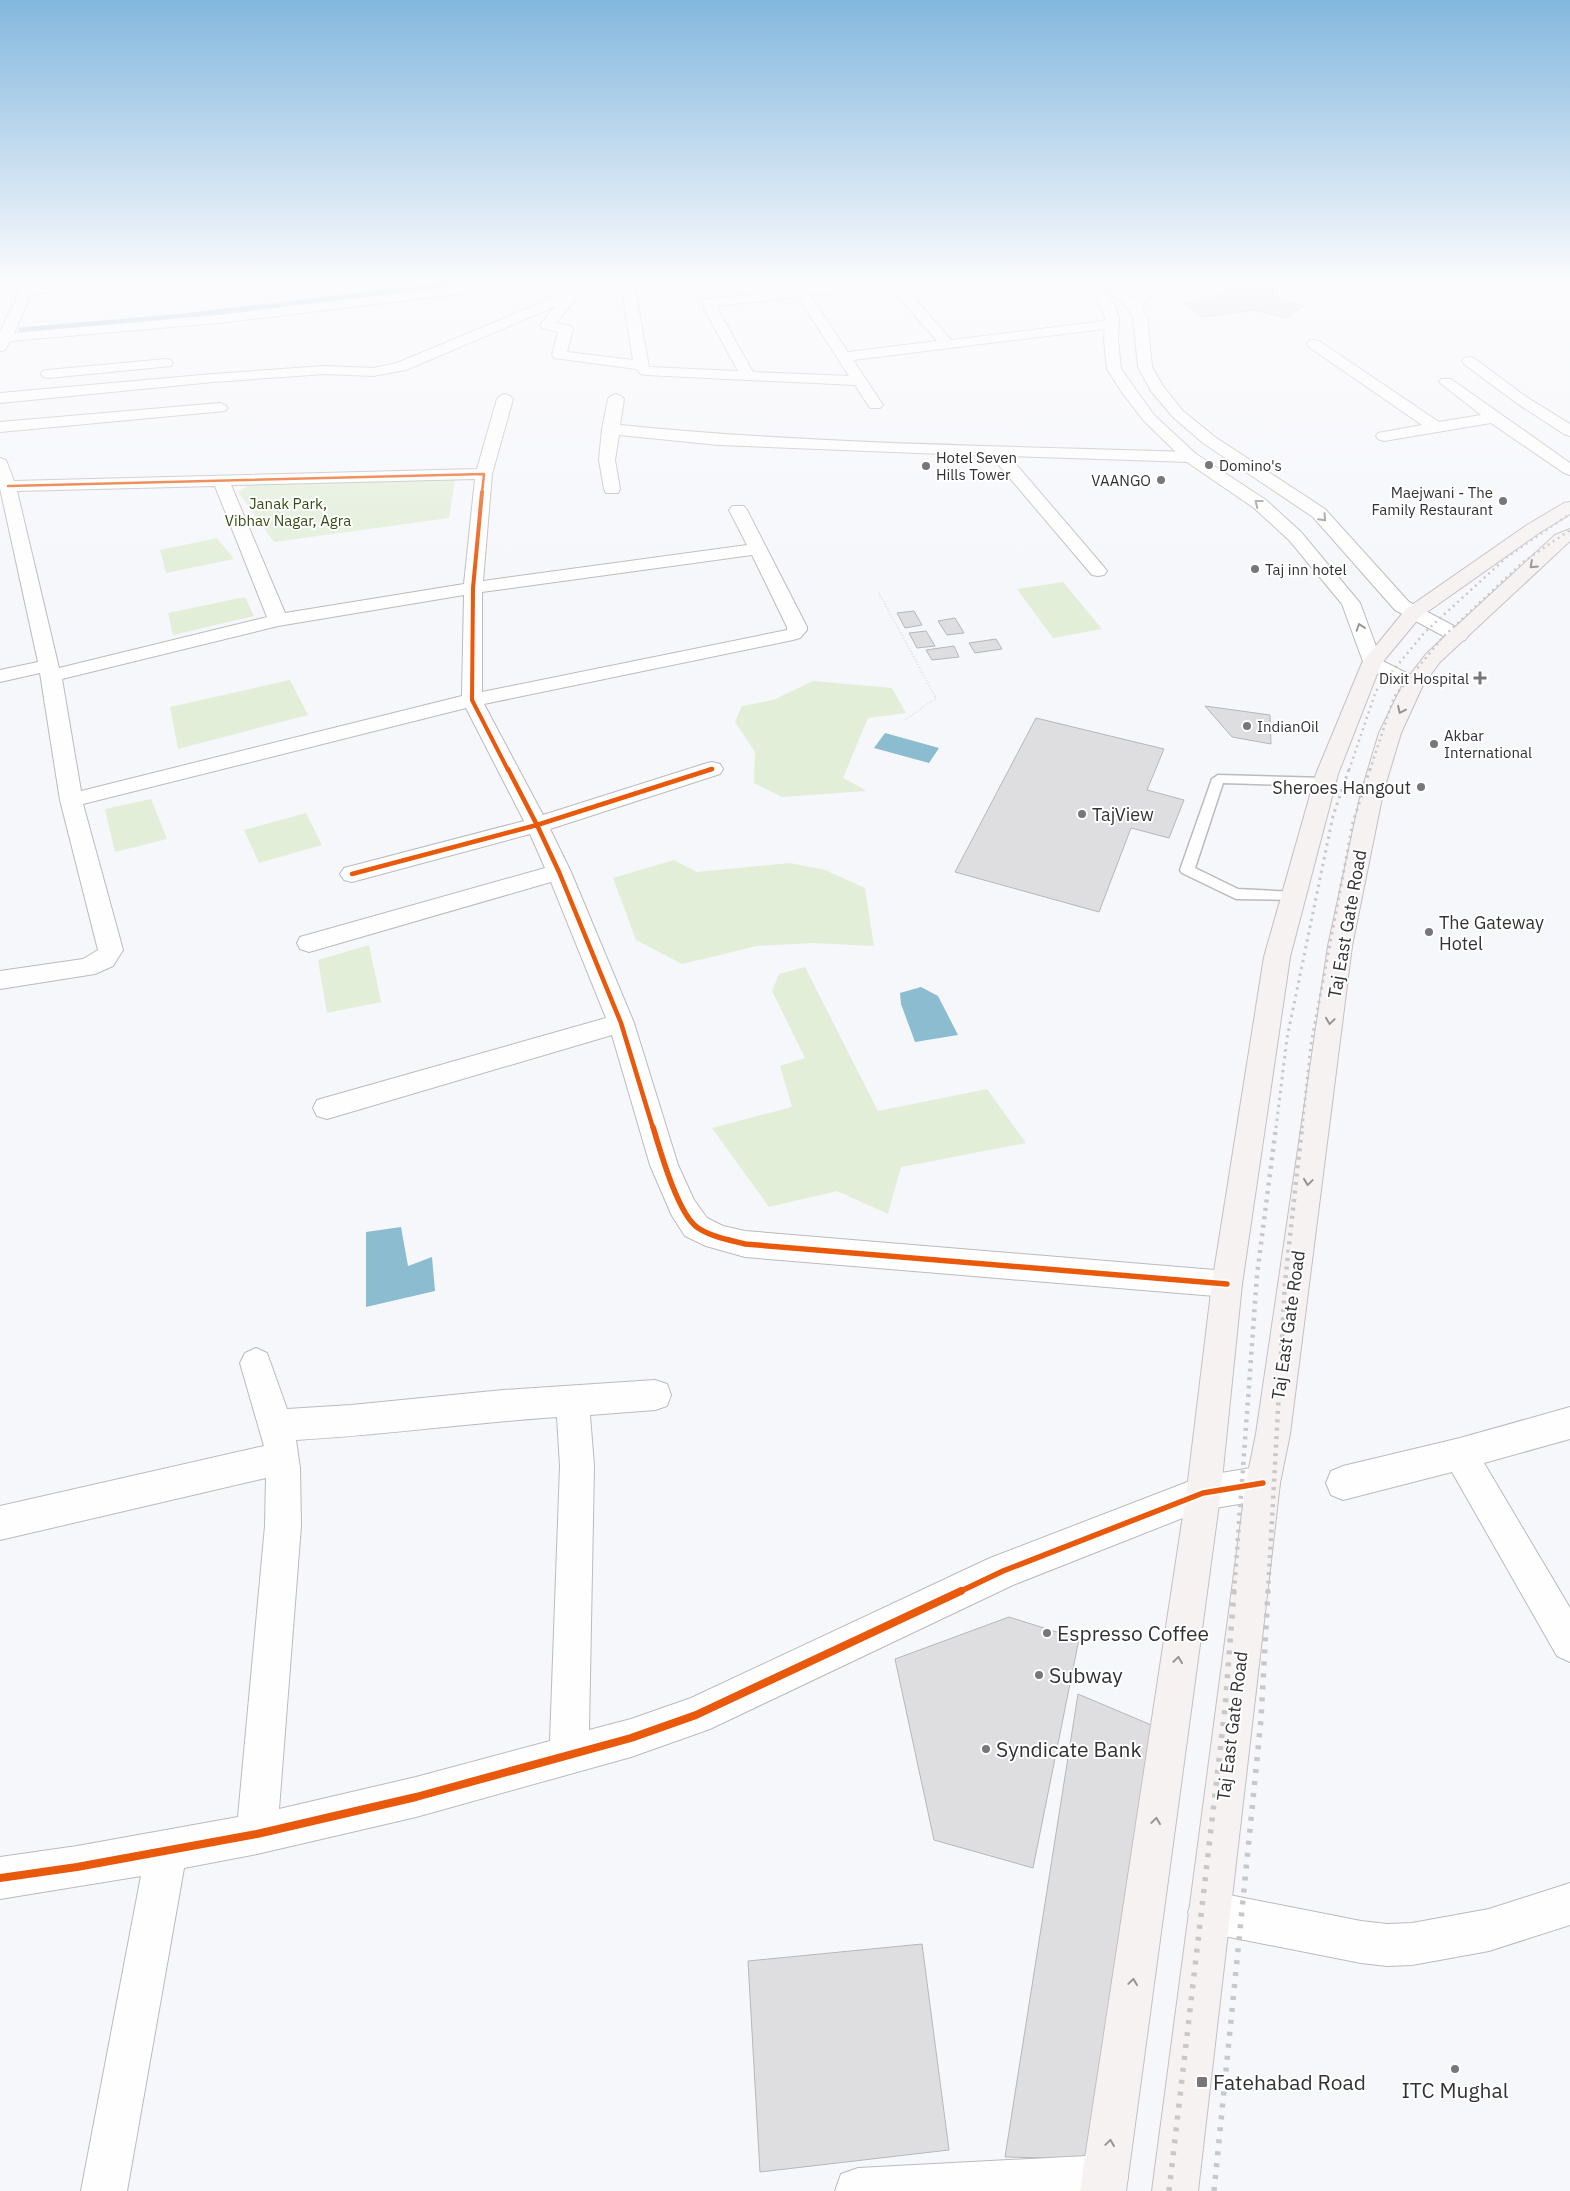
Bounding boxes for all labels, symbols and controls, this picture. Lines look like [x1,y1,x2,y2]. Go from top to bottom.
place label: Hotel Seven Hills Tower [936,448,1017,484]
place label: Domino's [1219,456,1282,475]
marker: Domino's [1203,459,1215,471]
marker: Hotel Seven Hills Tower [920,460,932,472]
place label: VAANGO [1091,471,1151,490]
marker: VAANGO [1155,474,1167,486]
place label: Maejwani - The Family Restaurant [1372,483,1493,519]
park label: Janak Park, Vibhav Nagar, Agra [225,494,351,530]
marker: Maejwani - The Family Restaurant [1497,495,1509,507]
one-way arrow [1255,501,1264,509]
one-way arrow [1317,512,1326,521]
one-way arrow [1530,559,1539,568]
place label: Taj inn hotel [1265,560,1347,579]
marker: Taj inn hotel [1249,563,1261,575]
one-way arrow [1356,624,1366,632]
place label: Dixit Hospital [1379,669,1469,688]
marker: Dixit Hospital [1473,671,1487,685]
one-way arrow [1397,705,1407,714]
place label: IndianOil [1257,717,1319,736]
marker: IndianOil [1241,720,1253,732]
place label: Akbar International [1444,726,1532,762]
marker: Akbar International [1428,738,1440,750]
place label: Sheroes Hangout [1272,776,1411,799]
marker: Sheroes Hangout [1415,781,1427,793]
place label: TajView [1092,803,1154,826]
marker: TajView [1076,808,1088,820]
street label: Taj East Gate Road [1323,848,1371,1000]
place label: The Gateway Hotel [1439,911,1544,955]
marker: The Gateway Hotel [1423,926,1435,938]
one-way arrow [1325,1017,1336,1025]
one-way arrow [1303,1178,1314,1186]
street label: Taj East Gate Road [1266,1249,1310,1401]
place label: Espresso Coffee [1057,1619,1209,1647]
marker: Espresso Coffee [1041,1627,1053,1639]
street label: Taj East Gate Road [1211,1650,1253,1802]
one-way arrow [1173,1656,1183,1664]
place label: Subway [1049,1661,1123,1689]
marker: Subway [1033,1669,1045,1681]
place label: Syndicate Bank [996,1735,1142,1763]
marker: Syndicate Bank [980,1743,992,1755]
one-way arrow [1150,1817,1160,1825]
one-way arrow [1127,1978,1137,1986]
marker: ITC Mughal [1449,2063,1461,2075]
place label: Fatehabad Road [1213,2068,1366,2096]
marker: Fatehabad Road [1195,2075,1209,2089]
place label: ITC Mughal [1402,2076,1509,2104]
one-way arrow [1104,2138,1115,2146]

